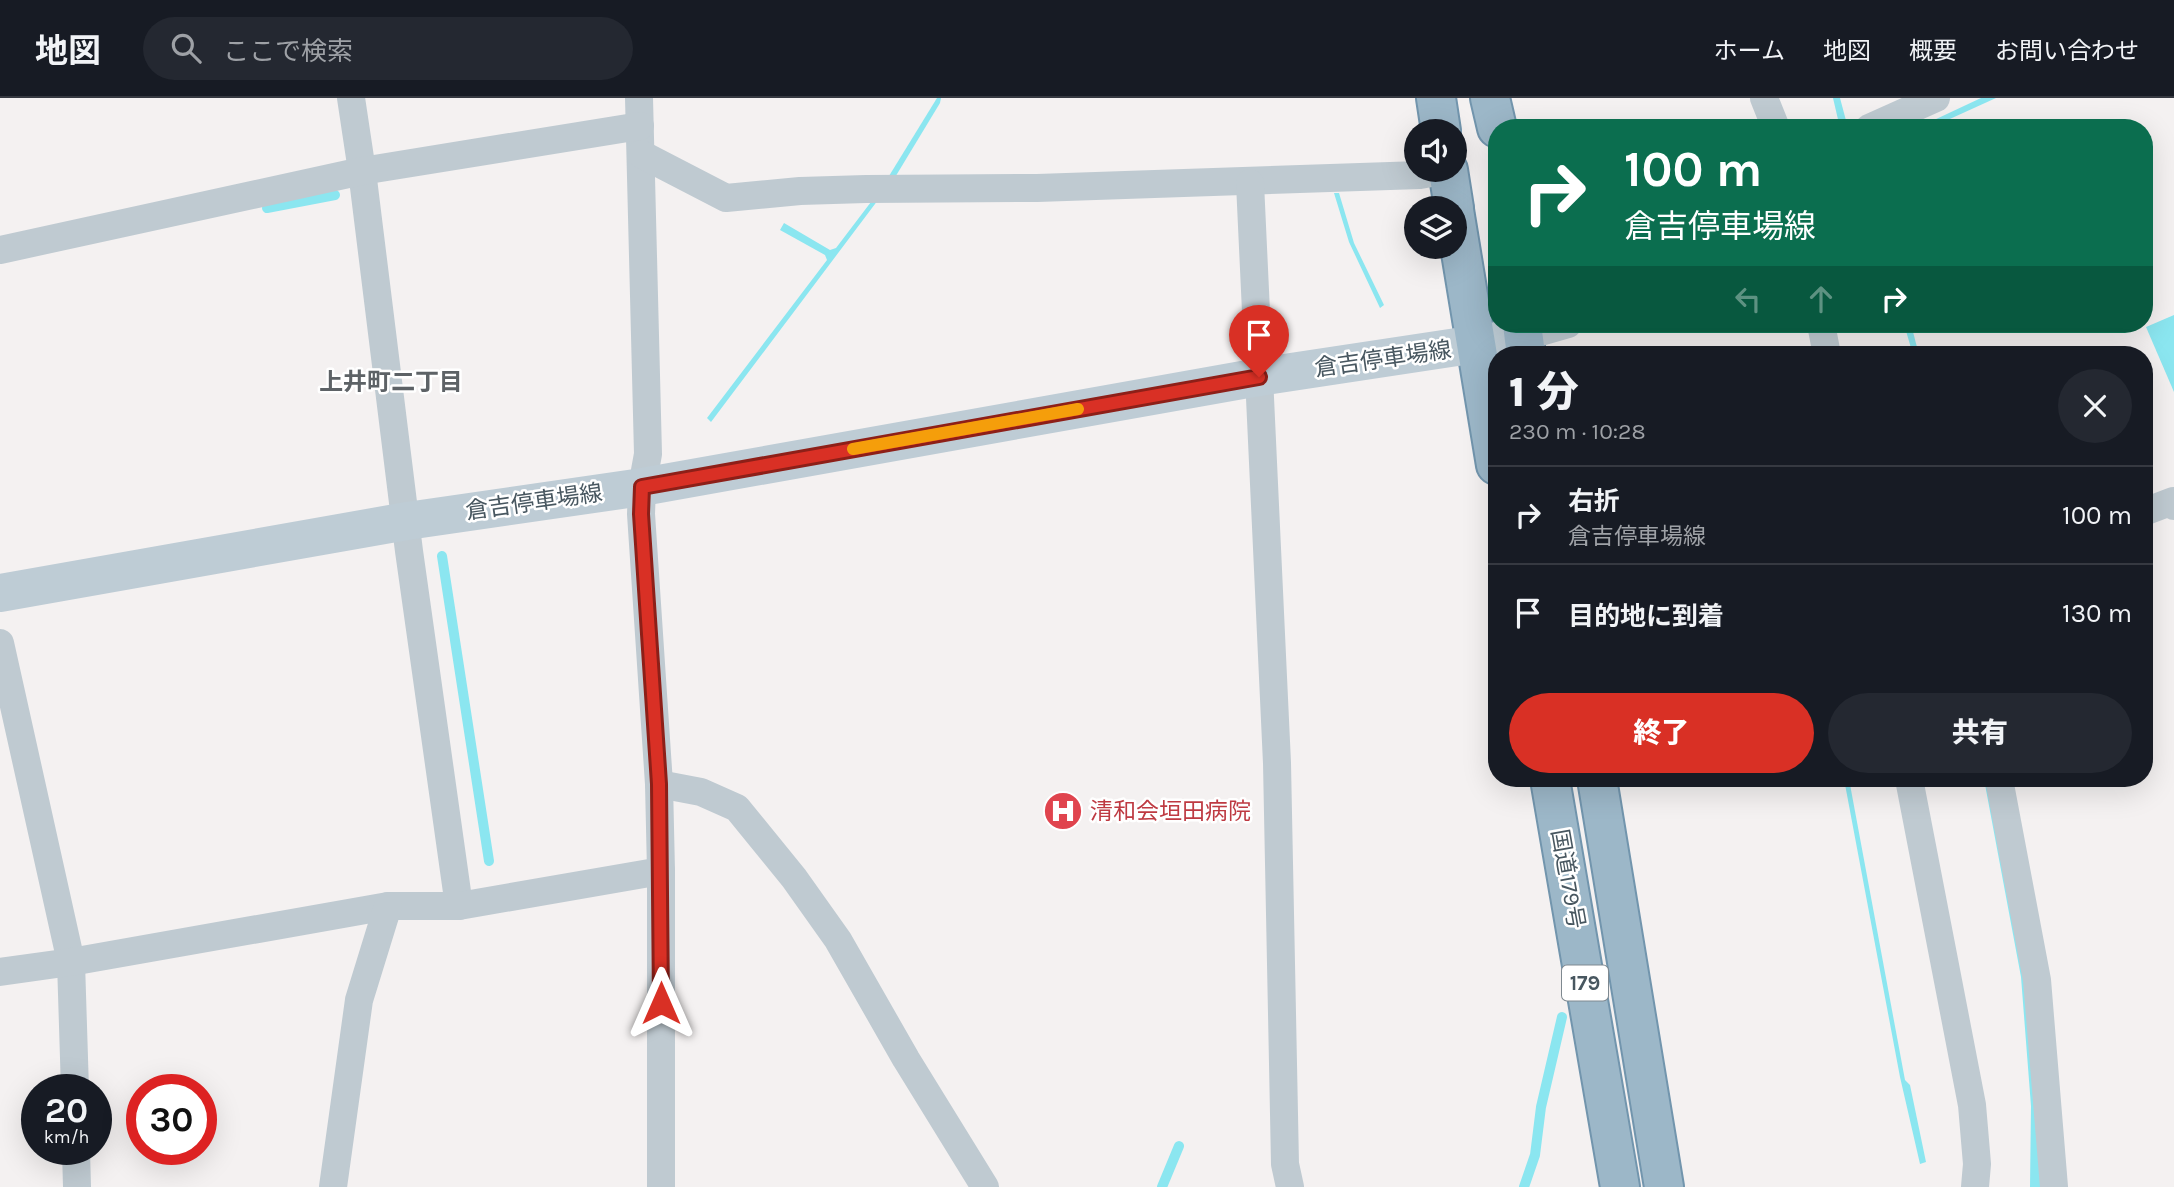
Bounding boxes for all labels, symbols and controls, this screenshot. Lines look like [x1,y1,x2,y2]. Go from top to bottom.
search box [143,17,633,80]
icon: search [167,29,205,67]
text: 地図 [35,32,101,70]
text: ここで検索 [223,36,353,67]
text: ホーム [1714,37,1785,65]
text: 地図 [1823,37,1871,65]
text: 概要 [1909,37,1957,65]
text: お問い合わせ [1995,37,2139,65]
map controls [1404,119,1467,259]
button: sound [1404,119,1467,182]
text: 100 m [1624,141,1762,198]
icon: right [1509,147,1600,238]
button: layers [1404,196,1467,259]
text: 倉吉停車場線 [1624,208,1816,245]
icon: left [1729,280,1767,318]
icon: ahead [1802,280,1840,318]
icon: right [1875,280,1913,318]
pin [1229,305,1289,377]
icon: arrive [1240,316,1278,354]
street label: 倉吉停車場線 [1313,336,1453,382]
text: 1 分 [1509,367,1578,417]
district label: 上井町二丁目 [319,368,463,396]
button: close [2058,369,2132,443]
text: 230 m · 10:28 [1509,418,1646,445]
street label: 倉吉停車場線 [464,479,604,525]
text: 右折 [1568,486,1620,517]
icon: right [1509,496,1547,534]
text: 100 m [2062,500,2132,531]
text: 倉吉停車場線 [1568,523,1706,550]
icon: arrive [1509,594,1547,632]
text: 130 m [2062,598,2132,629]
text: 目的地に到着 [1568,601,1724,632]
button: 終了 [1509,693,1814,773]
button: 共有 [1828,693,2132,773]
hospital icon: 清和会垣田病院 [1042,790,1084,832]
place label: 清和会垣田病院 [1090,798,1251,825]
street label: 国道179号 [1546,827,1590,931]
position arrow [624,966,698,1040]
road number: 179 [1562,966,1608,1001]
speed limit sign: 30 [126,1074,217,1165]
text: 20 [45,1090,88,1131]
text: km/h [44,1126,89,1148]

